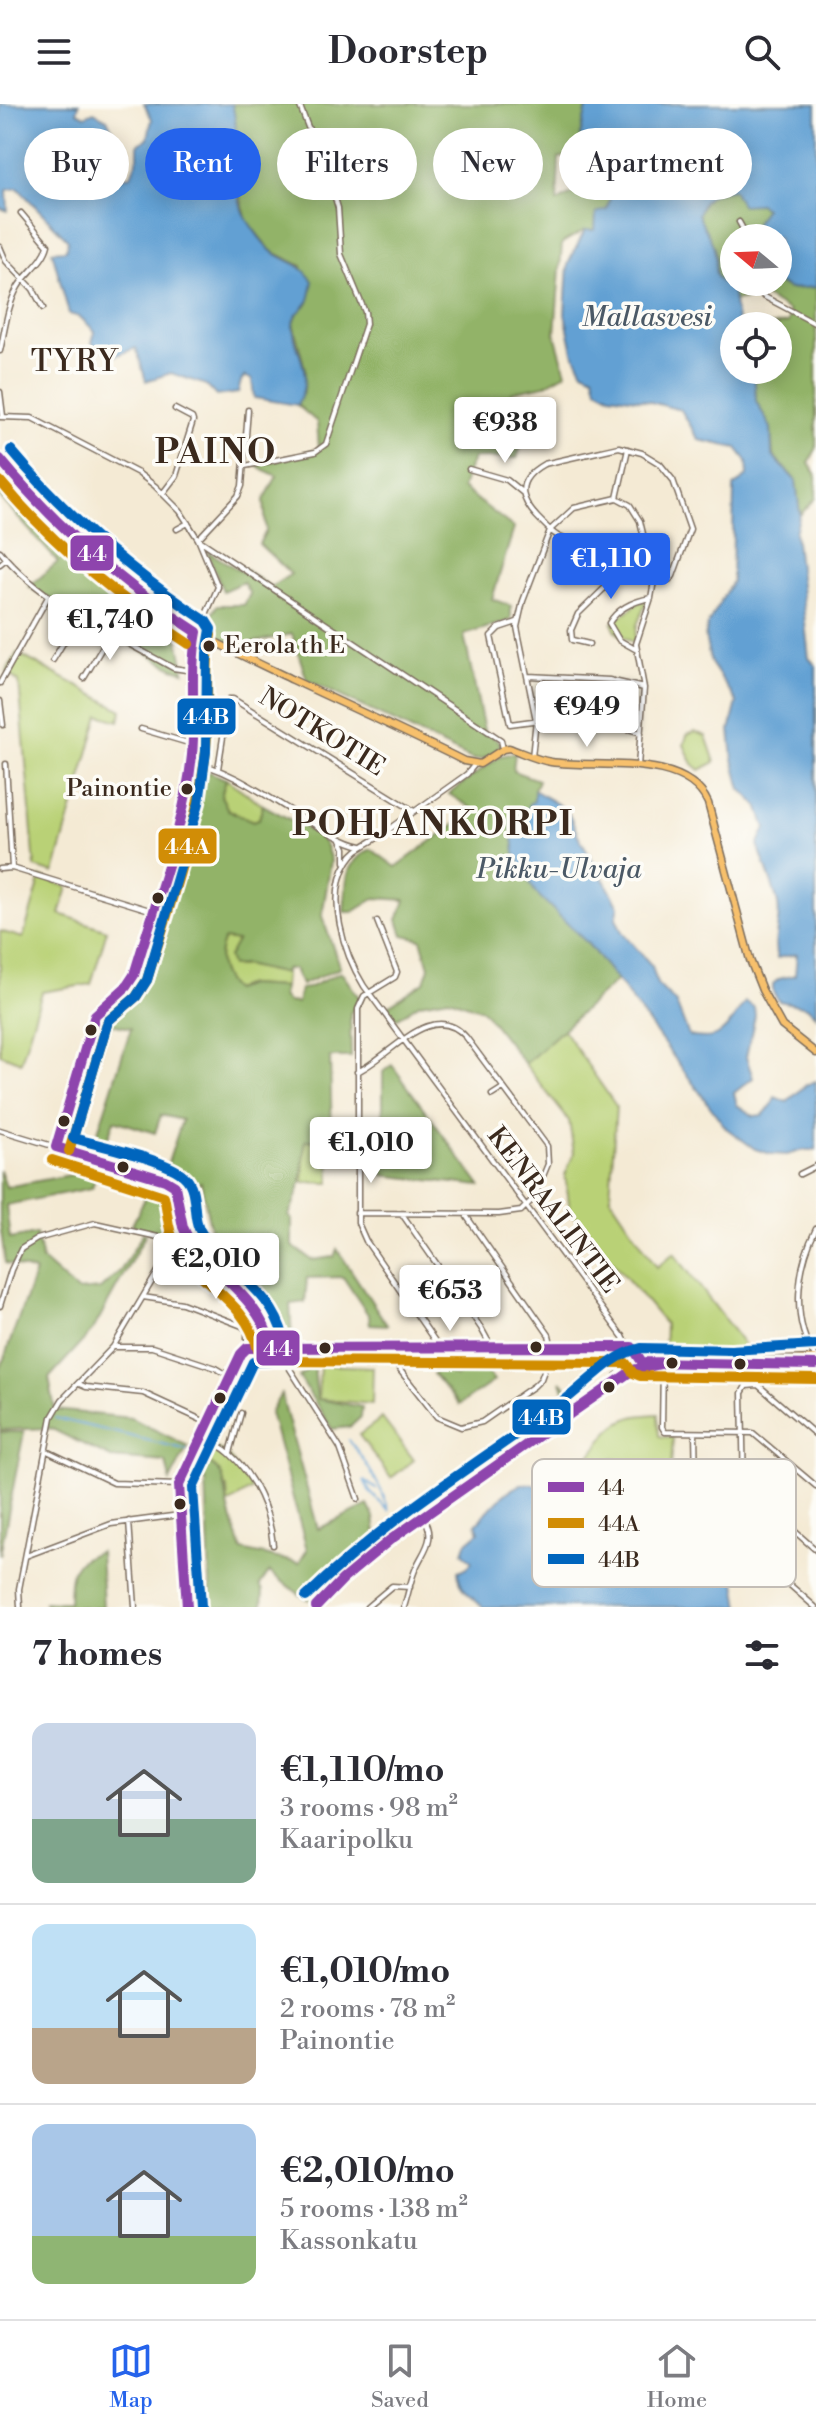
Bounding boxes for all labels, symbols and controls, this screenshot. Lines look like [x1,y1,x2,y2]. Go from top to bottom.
icon: menu [32,30,76,74]
text: Doorstep [328,30,488,75]
icon: search [740,30,784,74]
chip: Buy [24,128,129,200]
chip: Rent [145,128,261,200]
chip: Filters [277,128,417,200]
chip: New [433,128,543,200]
chip: Apartment [559,128,752,200]
north arrow [720,224,792,296]
map controls [720,224,792,384]
water label: Mallasvesi [582,300,713,335]
button: locate [720,312,792,384]
district label: TYRY [31,343,119,381]
pin: €938 [458,397,552,465]
text: €938 [472,407,538,439]
district label: PAINO [155,432,277,474]
pin: €1,110 [546,533,676,601]
line badge: 44 [69,534,115,572]
text: 44 [77,541,107,568]
text: €1,110 [570,543,652,575]
pin: €1,740 [45,594,175,662]
text: €1,740 [66,604,154,636]
place label: Eerola th E [224,631,345,661]
marker: Eerola th E [201,638,217,654]
street label: NOTKOTIE [253,681,391,783]
pin: €949 [540,681,634,749]
text: €949 [554,691,620,723]
line badge: 44B [176,697,237,736]
text: 44B [183,704,229,731]
place label: Painontie [66,774,172,804]
marker: Painontie [179,781,195,797]
district label: POHJANKORPI [292,804,574,846]
line badge: 44A [157,827,218,865]
text: 44A [164,834,211,861]
water label: Pikku-Ulvaja [475,852,642,887]
unlabelled marker [150,890,166,906]
unlabelled marker [83,1022,99,1038]
unlabelled marker [56,1113,72,1129]
pin: €1,010 [306,1117,436,1185]
street label: KENRAALINTIE [480,1121,626,1299]
text: €1,010 [328,1127,414,1159]
unlabelled marker [115,1159,131,1175]
pin: €2,010 [151,1233,281,1301]
text: €2,010 [171,1243,261,1275]
pin: €653 [403,1265,497,1333]
text: €653 [417,1275,483,1307]
line badge: 44 [255,1329,301,1367]
text: 44 [263,1336,293,1363]
unlabelled marker [528,1339,544,1355]
unlabelled marker [317,1340,333,1356]
unlabelled marker [664,1355,680,1371]
unlabelled marker [732,1356,748,1372]
unlabelled marker [601,1379,617,1395]
unlabelled marker [212,1390,228,1406]
line badge: 44B [511,1398,572,1436]
text: 44B [518,1405,564,1432]
legend [532,1459,796,1587]
text: 44 [598,1475,625,1502]
unlabelled marker [172,1496,188,1512]
text: 44A [598,1511,641,1538]
text: 44B [598,1547,640,1574]
icon: filters [740,1633,784,1677]
text: 7 homes [32,1634,162,1676]
text: €1,110/mo [280,1750,445,1792]
icon: home [96,1755,192,1851]
text: 3 rooms · 98 m² [280,1792,458,1824]
text: Kaaripolku [280,1824,413,1856]
text: €1,010/mo [280,1951,450,1993]
icon: home [96,1956,192,2052]
text: 2 rooms · 78 m² [280,1993,455,2025]
text: Painontie [280,2025,395,2057]
text: €2,010/mo [280,2151,455,2193]
icon: home [96,2156,192,2252]
text: 5 rooms · 138 m² [280,2193,468,2225]
text: Kassonkatu [280,2225,418,2257]
tab: Map [109,2339,153,2414]
tab: Saved [371,2339,429,2414]
tab: Home [647,2339,707,2414]

